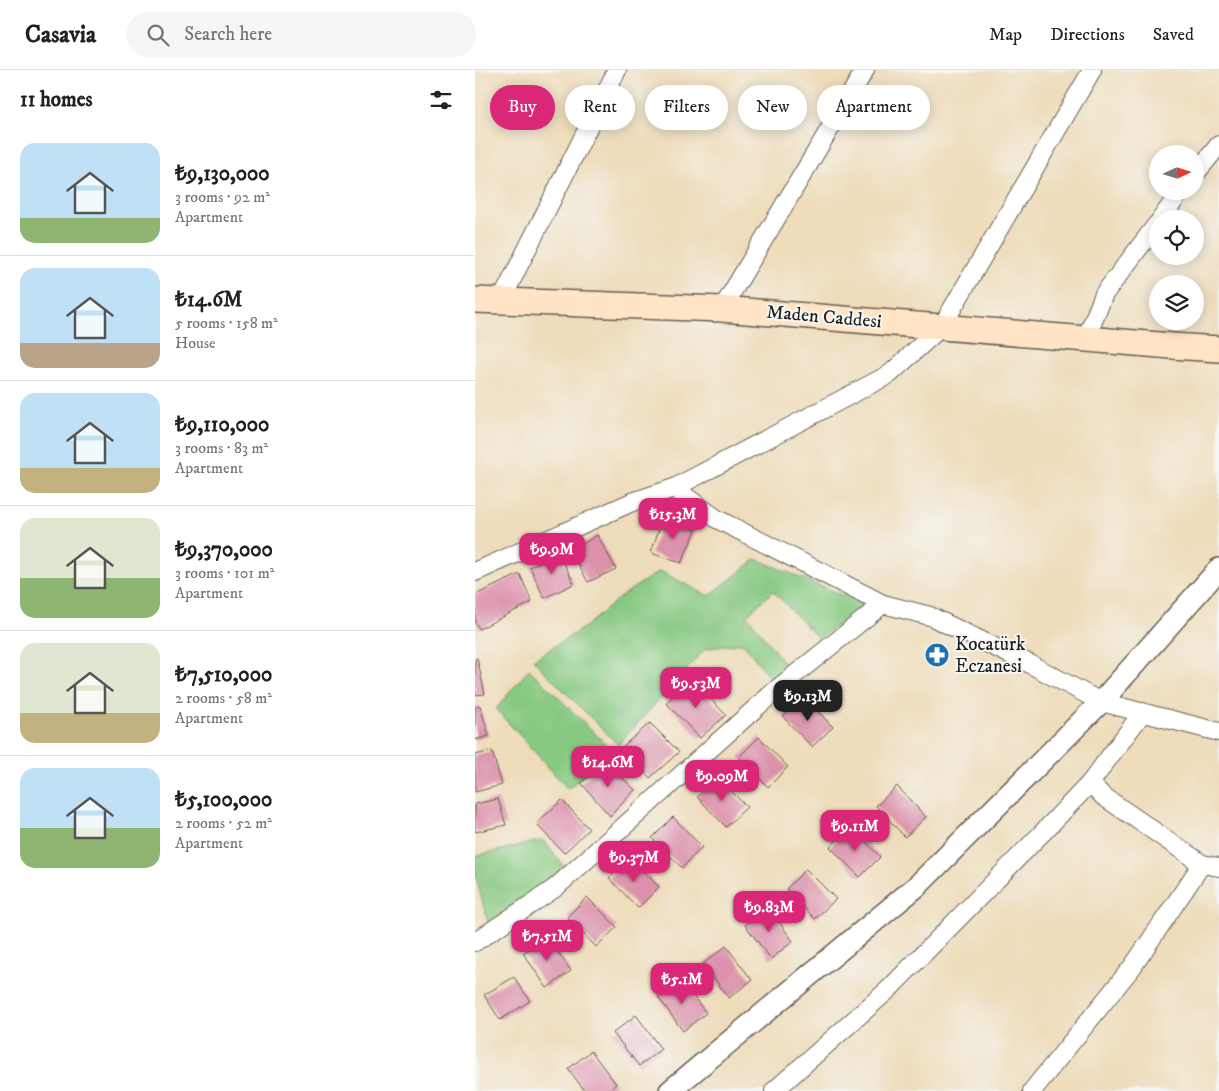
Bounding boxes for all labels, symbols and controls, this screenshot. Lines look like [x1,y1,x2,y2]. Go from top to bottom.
search box [126,12,476,57]
text: Casavia [25,20,96,50]
icon: search [144,21,172,49]
text: Search here [184,23,272,46]
text: Map [989,24,1022,46]
text: Directions [1050,24,1125,46]
text: Saved [1153,24,1194,46]
chip: Buy [490,85,555,130]
chip: Rent [565,85,635,130]
chip: Filters [645,85,728,130]
chip: New [738,85,807,130]
chip: Apartment [817,85,930,130]
icon: filters [427,86,455,114]
text: 11 homes [20,87,93,113]
north arrow [1149,145,1204,200]
map controls [1149,145,1204,330]
text: ₺9,130,000 [175,161,270,187]
icon: home [60,163,120,223]
text: 3 rooms · 92 m² [175,187,270,207]
text: Apartment [175,207,243,227]
button: locate [1149,210,1204,265]
button: layers [1149,275,1204,330]
text: ₺14.6M [175,287,242,313]
icon: home [60,288,120,348]
street label: Maden Caddesi [765,301,883,334]
text: 5 rooms · 158 m² [175,313,278,333]
text: House [175,333,216,353]
text: ₺9,110,000 [175,412,269,438]
icon: home [60,413,120,473]
text: 3 rooms · 83 m² [175,438,268,458]
text: Apartment [175,458,243,478]
pin: ₺15.3M [632,498,714,540]
text: ₺15.3M [650,504,696,524]
pin: ₺9.9M [517,532,587,575]
text: ₺9,370,000 [175,537,273,563]
icon: home [60,538,120,598]
text: ₺9.9M [530,539,574,559]
text: 3 rooms · 101 m² [175,563,274,583]
text: Apartment [175,583,243,603]
place label: Kocatürk Eczanesi [955,633,1026,678]
pharmacy icon: Kocatürk Eczanesi [924,642,950,668]
text: ₺7,510,000 [175,662,272,688]
icon: home [60,663,120,723]
pin: ₺9.53M [655,666,737,709]
text: ₺9.53M [671,673,721,693]
pin: ₺9.13M [767,680,849,722]
text: ₺9.13M [784,686,832,706]
text: 2 rooms · 58 m² [175,688,272,708]
text: Apartment [175,708,243,728]
pin: ₺14.6M [567,746,649,788]
text: ₺14.6M [582,752,634,772]
pin: ₺9.09M [681,760,763,802]
text: ₺9.09M [696,766,748,786]
text: ₺5,100,000 [175,787,272,813]
icon: home [60,788,120,848]
pin: ₺9.11M [814,810,896,852]
text: 2 rooms · 52 m² [175,813,272,833]
text: ₺9.11M [831,816,879,836]
text: Apartment [175,833,243,853]
pin: ₺9.37M [593,840,675,883]
text: ₺9.37M [609,847,659,867]
pin: ₺9.83M [728,890,810,933]
text: ₺9.83M [744,897,794,917]
pin: ₺7.51M [506,920,588,962]
text: ₺7.51M [522,926,572,946]
pin: ₺5.1M [647,962,717,1005]
text: ₺5.1M [662,969,702,989]

